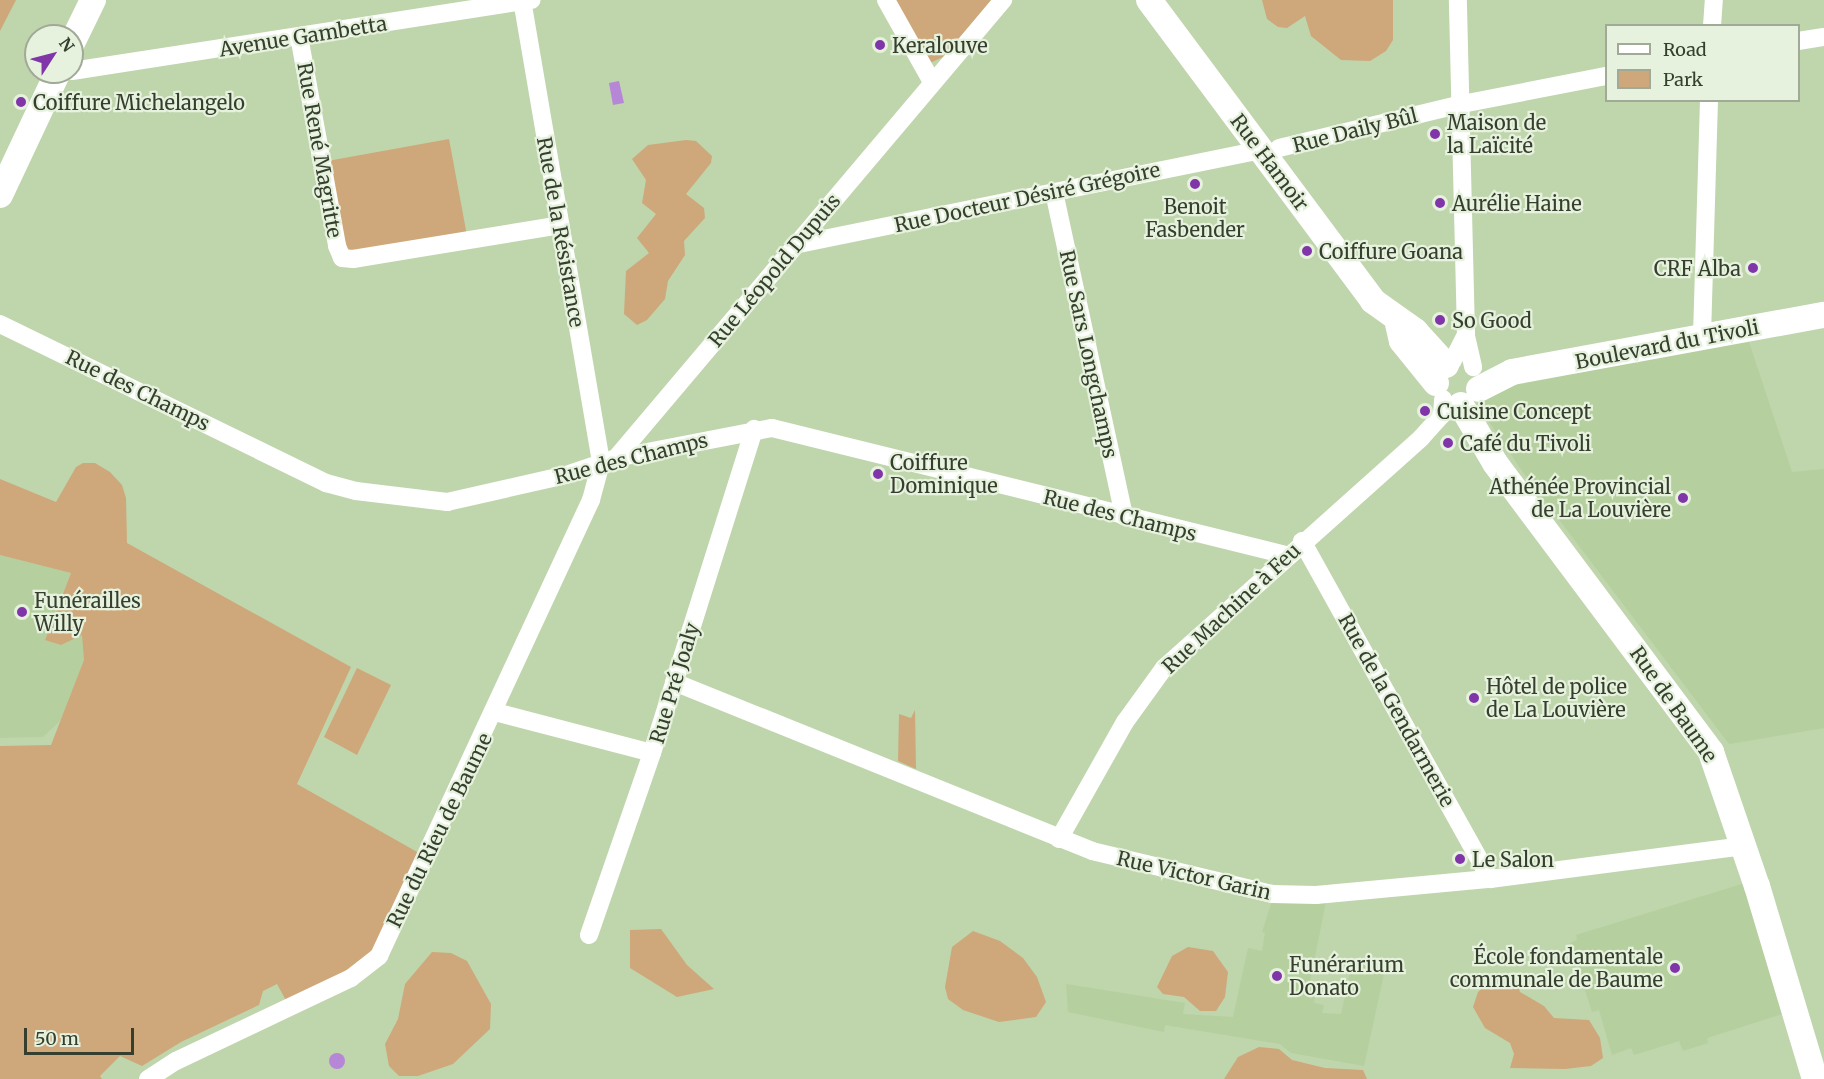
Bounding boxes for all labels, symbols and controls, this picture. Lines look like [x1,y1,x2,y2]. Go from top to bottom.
street label: Avenue Gambetta [218,11,388,61]
north arrow [24,24,84,84]
legend [1605,24,1800,102]
place label: Keralouve [892,33,988,57]
text: N [55,34,79,56]
marker: Keralouve [873,38,887,52]
text: Road [1663,38,1707,61]
street label: Rue René Magritte [293,60,347,240]
text: Park [1663,68,1703,91]
place label: Coiffure Michelangelo [33,90,245,114]
marker: Coiffure Michelangelo [14,95,28,109]
street label: Rue Daily Bûl [1290,103,1420,157]
street label: Rue Hamoir [1226,109,1314,215]
place label: Maison de la Laïcité [1447,110,1546,157]
marker: Maison de la Laïcité [1428,127,1442,141]
street label: Rue de la Résistance [532,135,590,329]
street label: Rue Docteur Désiré Grégoire [892,157,1162,237]
marker: Benoit Fasbender [1188,177,1202,191]
street label: Rue Léopold Dupuis [703,189,845,351]
place label: Aurélie Haine [1452,191,1582,215]
place label: Benoit Fasbender [1145,194,1245,241]
marker: Aurélie Haine [1433,196,1447,210]
place label: Coiffure Goana [1319,239,1463,263]
marker: Coiffure Goana [1300,244,1314,258]
street label: Rue Sars Longchamps [1055,248,1123,460]
place label: CRF Alba [1654,256,1741,280]
marker: CRF Alba [1746,261,1760,275]
place label: So Good [1452,308,1532,332]
marker: So Good [1433,313,1447,327]
street label: Boulevard du Tivoli [1573,314,1761,374]
street label: Rue des Champs [62,345,214,435]
place label: Cuisine Concept [1437,399,1591,423]
marker: Cuisine Concept [1418,404,1432,418]
street label: Rue des Champs [552,427,710,489]
place label: Café du Tivoli [1460,431,1591,455]
marker: Café du Tivoli [1441,436,1455,450]
place label: Coiffure Dominique [890,450,998,497]
marker: Coiffure Dominique [871,467,885,481]
place label: Athénée Provincial de La Louvière [1489,474,1671,521]
street label: Rue des Champs [1041,484,1199,546]
marker: Athénée Provincial de La Louvière [1676,491,1690,505]
street label: Rue Machine à Feu [1157,538,1305,678]
place label: Funérailles Willy [34,588,141,635]
marker: Funérailles Willy [15,605,29,619]
street label: Rue de la Gendarmerie [1334,609,1460,811]
street label: Rue Pré Joaly [644,620,704,746]
street label: Rue de Baume [1625,641,1723,767]
place label: Hôtel de police de La Louvière [1486,674,1627,721]
marker: Hôtel de police de La Louvière [1467,691,1481,705]
street label: Rue du Rieu de Baume [381,729,497,931]
street label: Rue Victor Garin [1115,846,1273,904]
place label: Le Salon [1472,847,1554,871]
marker: Le Salon [1453,852,1467,866]
place label: École fondamentale communale de Baume [1450,945,1663,992]
place label: Funérarium Donato [1289,952,1404,999]
marker: École fondamentale communale de Baume [1668,961,1682,975]
marker: Funérarium Donato [1270,969,1284,983]
scale bar [27,1016,136,1054]
text: 50 m [35,1027,79,1050]

